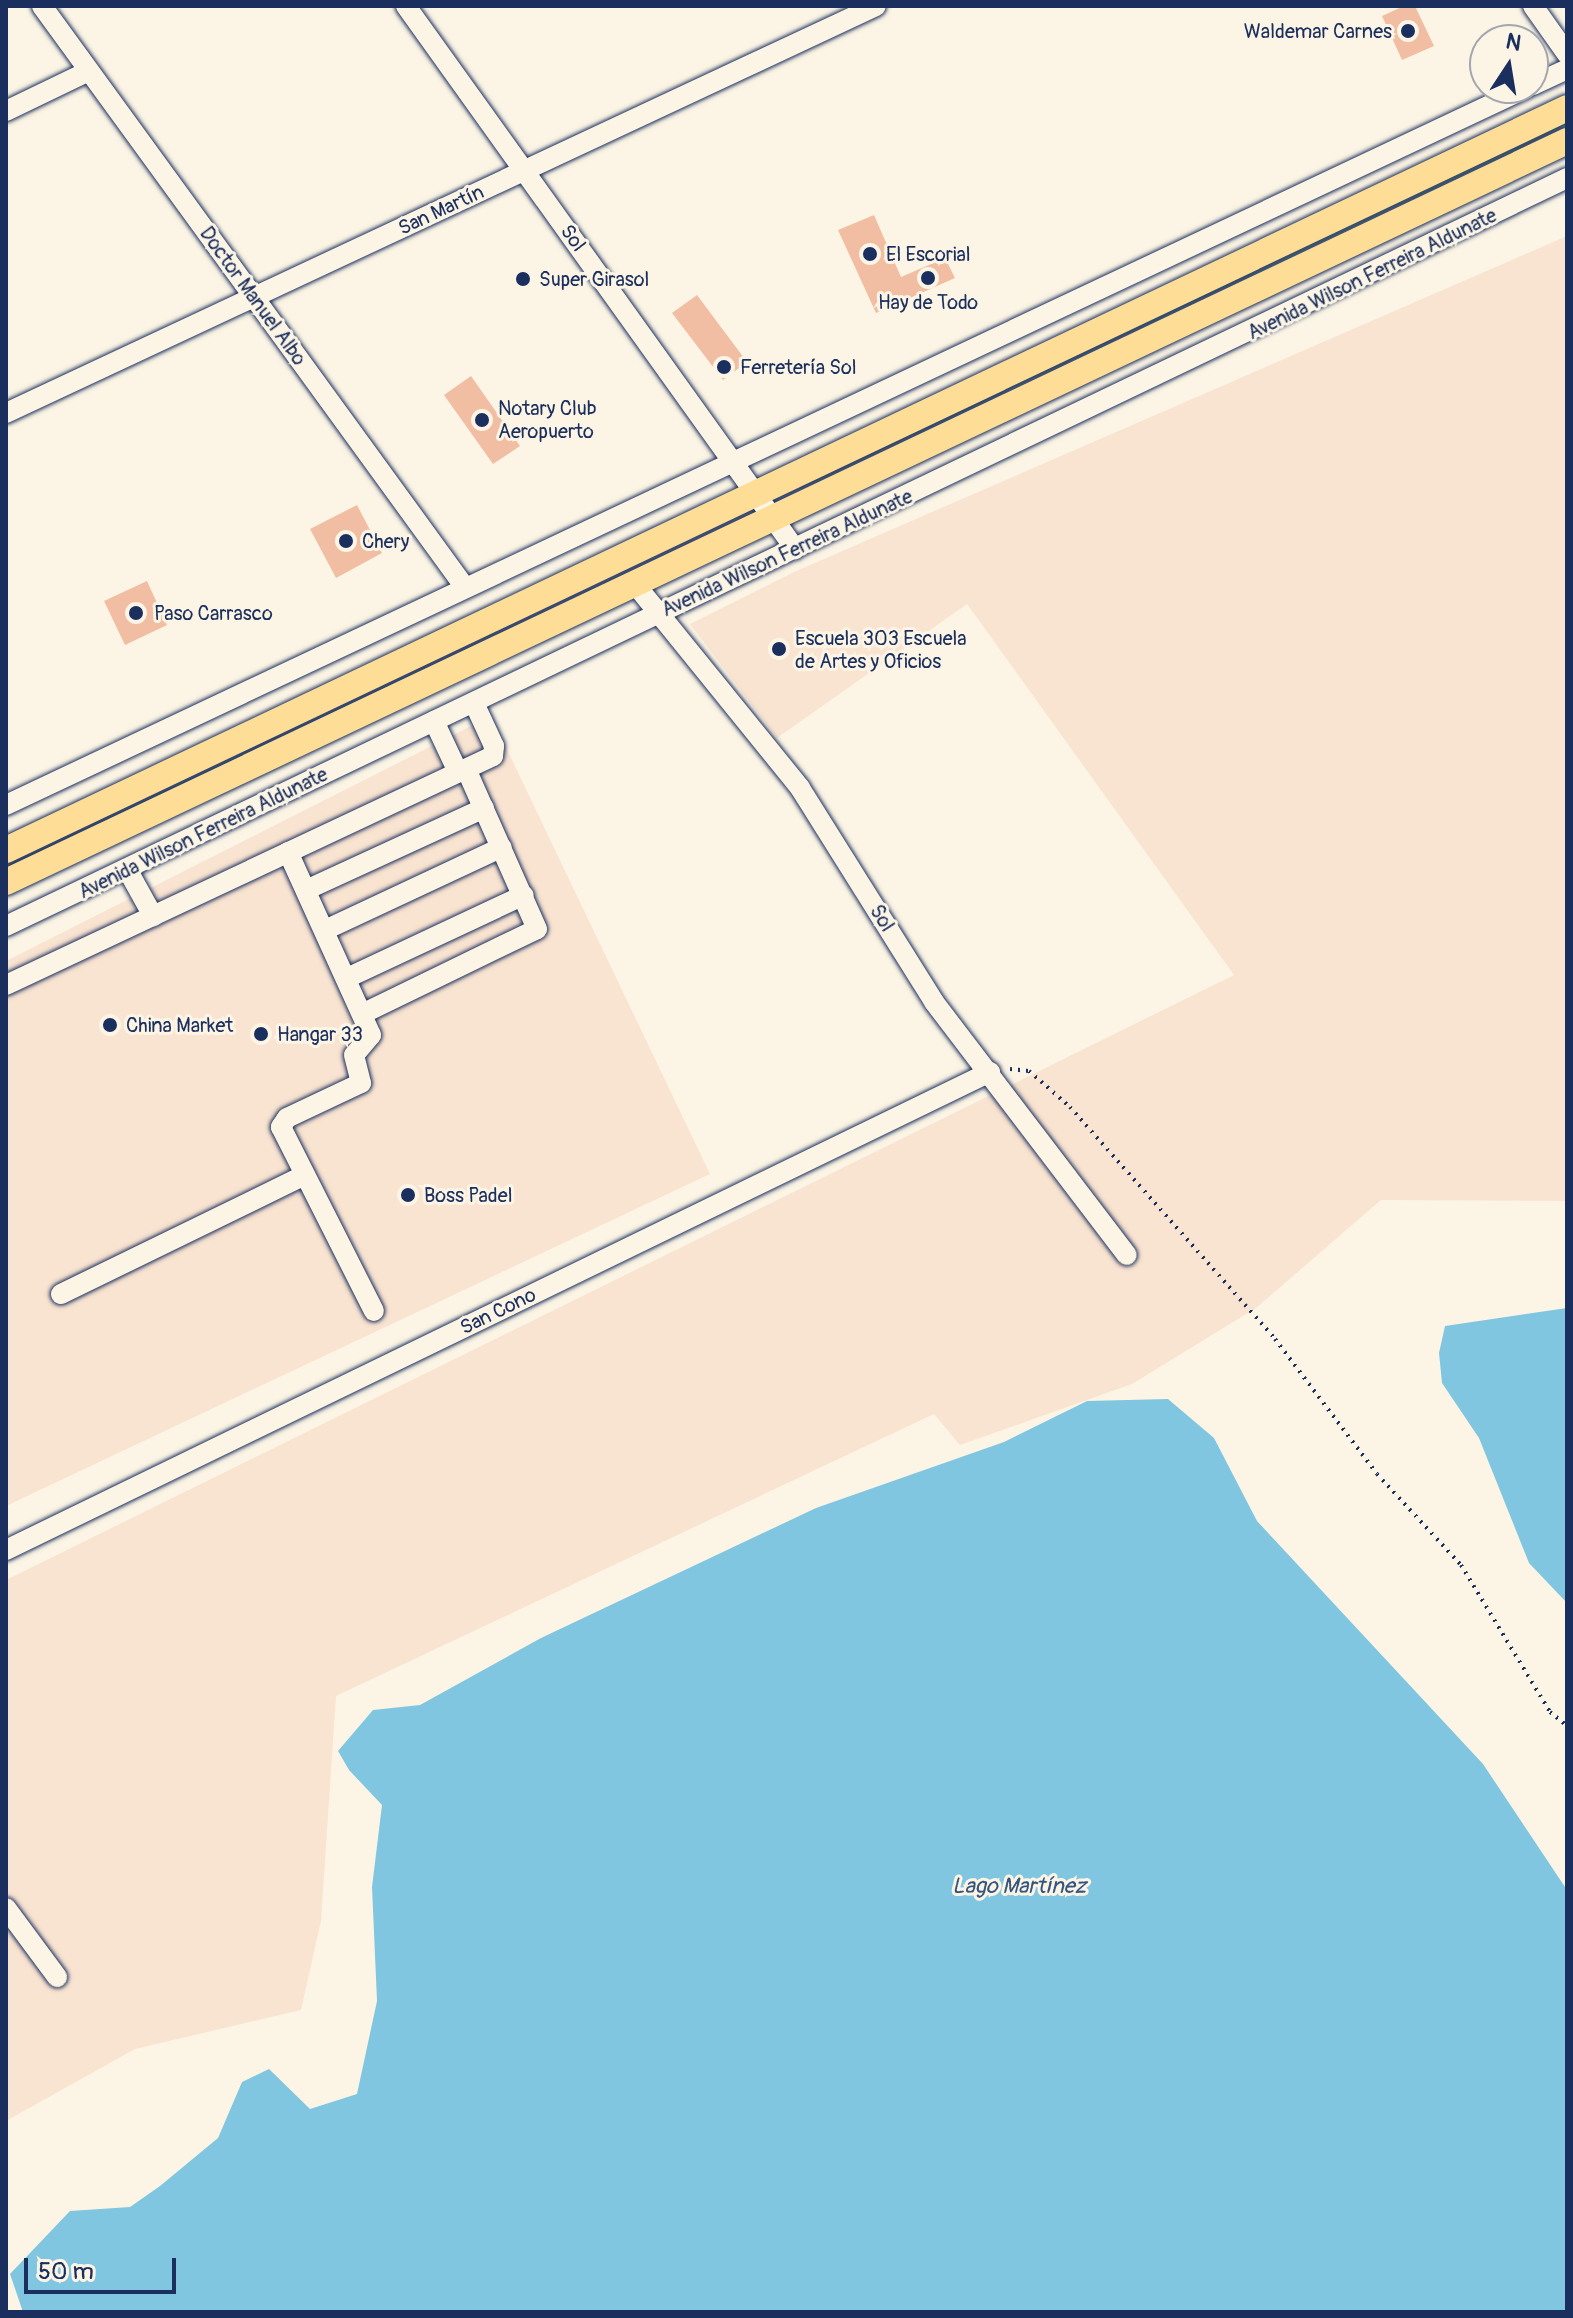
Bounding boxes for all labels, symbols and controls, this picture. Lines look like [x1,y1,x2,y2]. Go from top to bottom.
place label: Waldemar Carnes [1244,19,1392,43]
marker: Waldemar Carnes [1399,22,1417,40]
north arrow [1469,24,1549,104]
text: N [1503,27,1524,58]
street label: San Martín [394,180,488,240]
street label: Avenida Wilson Ferreira Aldunate [1244,203,1500,345]
street label: Sol [555,220,591,256]
street label: Doctor Manuel Albo [195,222,311,370]
place label: El Escorial [886,242,970,266]
marker: El Escorial [861,245,879,263]
place label: Super Girasol [539,267,649,291]
marker: Hay de Todo [919,269,937,287]
marker: Super Girasol [514,270,532,288]
place label: Hay de Todo [878,290,978,314]
place label: Ferretería Sol [740,355,856,379]
marker: Ferretería Sol [715,358,733,376]
place label: Notary Club Aeropuerto [498,396,597,443]
marker: Notary Club Aeropuerto [473,411,491,429]
street label: Avenida Wilson Ferreira Aldunate [658,484,916,622]
place label: Chery [362,529,409,553]
marker: Chery [337,532,355,550]
place label: Paso Carrasco [154,601,273,625]
marker: Paso Carrasco [125,602,147,624]
place label: Escuela 303 Escuela de Artes y Oficios [795,626,967,673]
marker: Escuela 303 Escuela de Artes y Oficios [770,640,788,658]
street label: Avenida Wilson Ferreira Aldunate [75,762,331,904]
street label: Sol [865,900,899,936]
place label: China Market [126,1013,233,1037]
marker: China Market [101,1016,119,1034]
place label: Hangar 33 [277,1022,363,1046]
marker: Hangar 33 [252,1025,270,1043]
place label: Boss Padel [424,1183,512,1207]
marker: Boss Padel [399,1186,417,1204]
street label: San Cono [456,1282,540,1340]
water label: Lago Martínez [952,1874,1086,1900]
scale bar [28,2242,180,2292]
text: 50 m [38,2257,94,2286]

